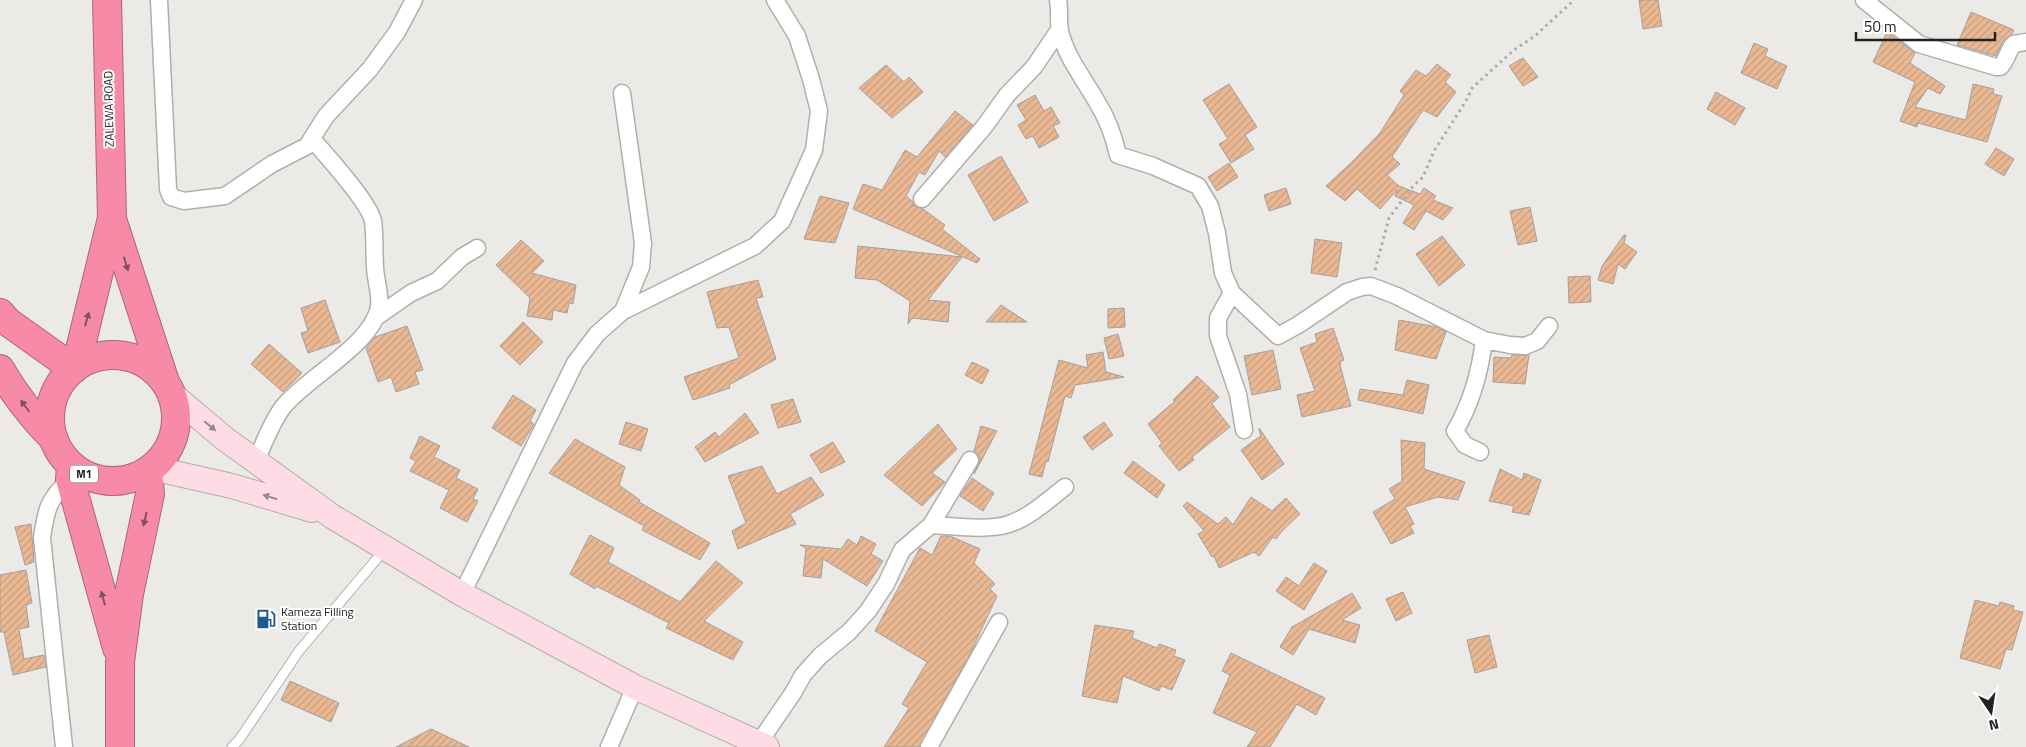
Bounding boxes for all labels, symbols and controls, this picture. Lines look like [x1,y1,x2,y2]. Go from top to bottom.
scale bar [1856,10,1995,42]
text: 50 m [1864,15,1897,38]
street label: ZALEWA ROAD [98,71,119,147]
one-way arrow [123,257,131,272]
one-way arrow [83,311,91,326]
one-way arrow [19,400,30,413]
one-way arrow [204,421,217,432]
road number: M1 [70,466,98,482]
one-way arrow [262,493,277,501]
one-way arrow [141,511,149,526]
one-way arrow [99,590,107,605]
place label: Kameza Filling Station [281,602,354,635]
fuel station icon: Kameza Filling Station [255,608,277,630]
north arrow [1966,687,2016,737]
text: N [1987,714,2001,736]

